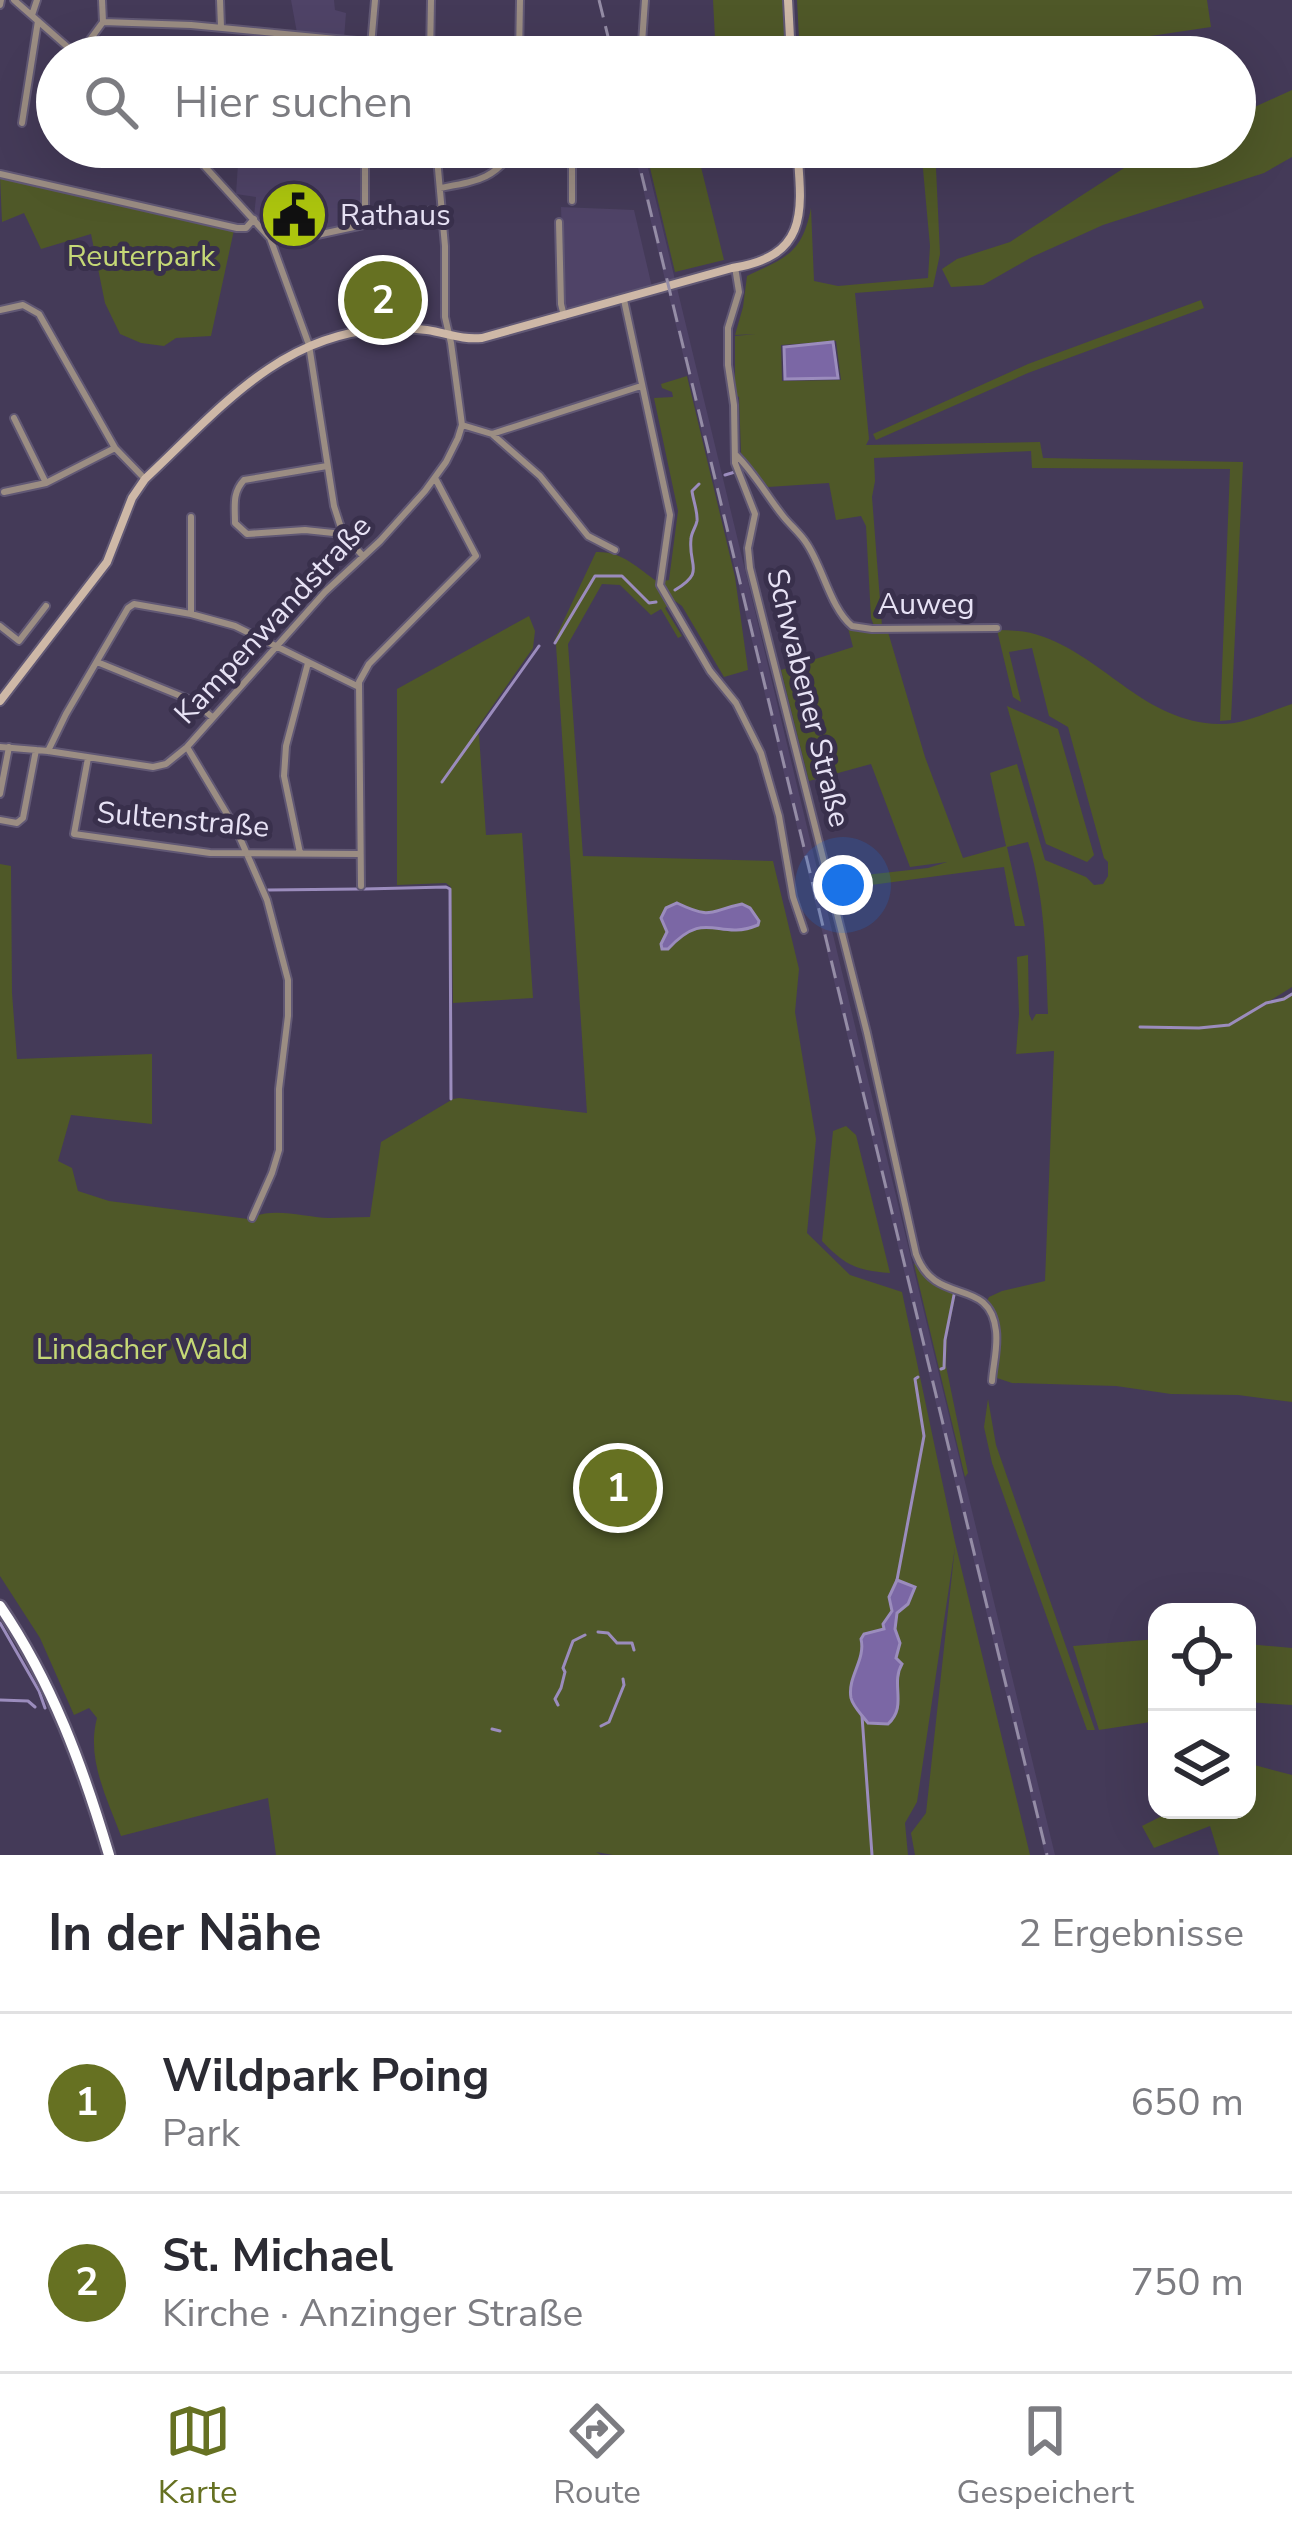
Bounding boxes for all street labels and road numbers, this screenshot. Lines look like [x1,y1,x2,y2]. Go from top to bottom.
street label: Kampenwandstraße [165,507,381,733]
street label: Schwabener Straße [756,565,860,831]
street label: Auweg [877,584,975,625]
street label: Sultenstraße [95,792,271,848]

